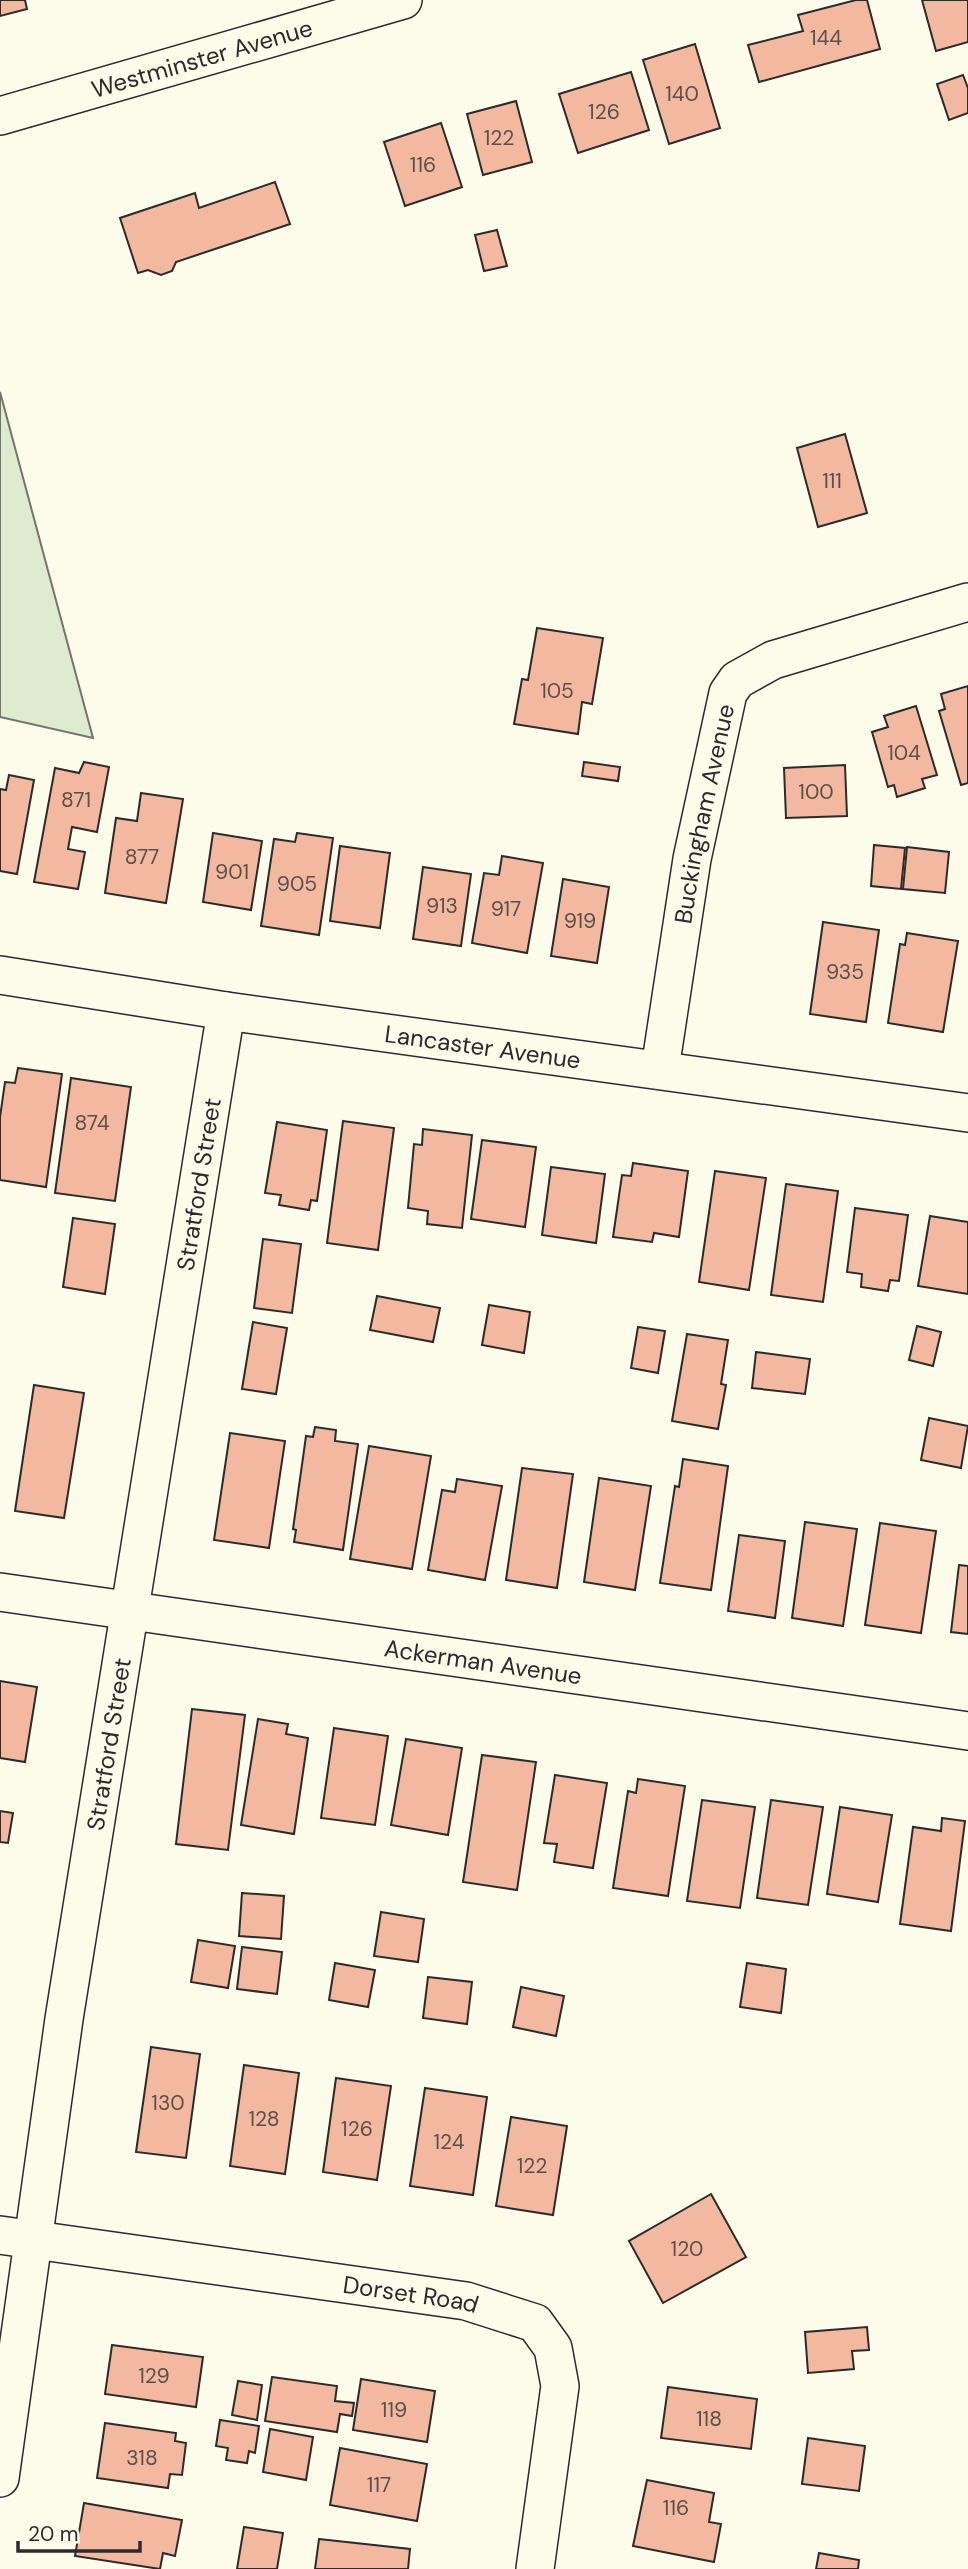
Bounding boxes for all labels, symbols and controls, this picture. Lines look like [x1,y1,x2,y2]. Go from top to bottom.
street label: Westminster Avenue [88,11,316,104]
house number: 144 [810,24,842,52]
house number: 140 [665,80,699,108]
house number: 126 [588,98,620,126]
house number: 122 [484,124,514,152]
house number: 116 [410,151,436,179]
house number: 111 [822,467,842,495]
house number: 105 [540,677,574,705]
street label: Buckingham Avenue [667,701,741,926]
house number: 104 [887,739,921,767]
house number: 100 [798,778,834,806]
house number: 871 [61,786,91,814]
house number: 877 [125,843,159,871]
house number: 901 [215,858,249,886]
house number: 905 [277,870,317,898]
house number: 913 [426,892,458,920]
house number: 917 [491,895,521,923]
house number: 919 [564,907,596,935]
house number: 935 [826,958,864,986]
street label: Lancaster Avenue [383,1017,583,1075]
street label: Stratford Street [169,1096,227,1273]
house number: 874 [75,1109,110,1137]
street label: Ackerman Avenue [382,1632,584,1691]
street label: Stratford Street [79,1655,137,1832]
house number: 130 [151,2089,185,2117]
house number: 128 [248,2105,280,2133]
house number: 126 [341,2115,373,2143]
house number: 124 [433,2128,465,2156]
house number: 122 [517,2152,547,2180]
house number: 120 [671,2235,703,2263]
street label: Dorset Road [341,2268,483,2320]
house number: 129 [138,2362,170,2390]
house number: 119 [381,2396,407,2424]
house number: 118 [696,2405,722,2433]
house number: 318 [126,2444,158,2472]
house number: 117 [367,2471,391,2499]
house number: 116 [663,2494,689,2522]
scale bar [18,2510,140,2554]
text: 20 m [28,2520,79,2548]

